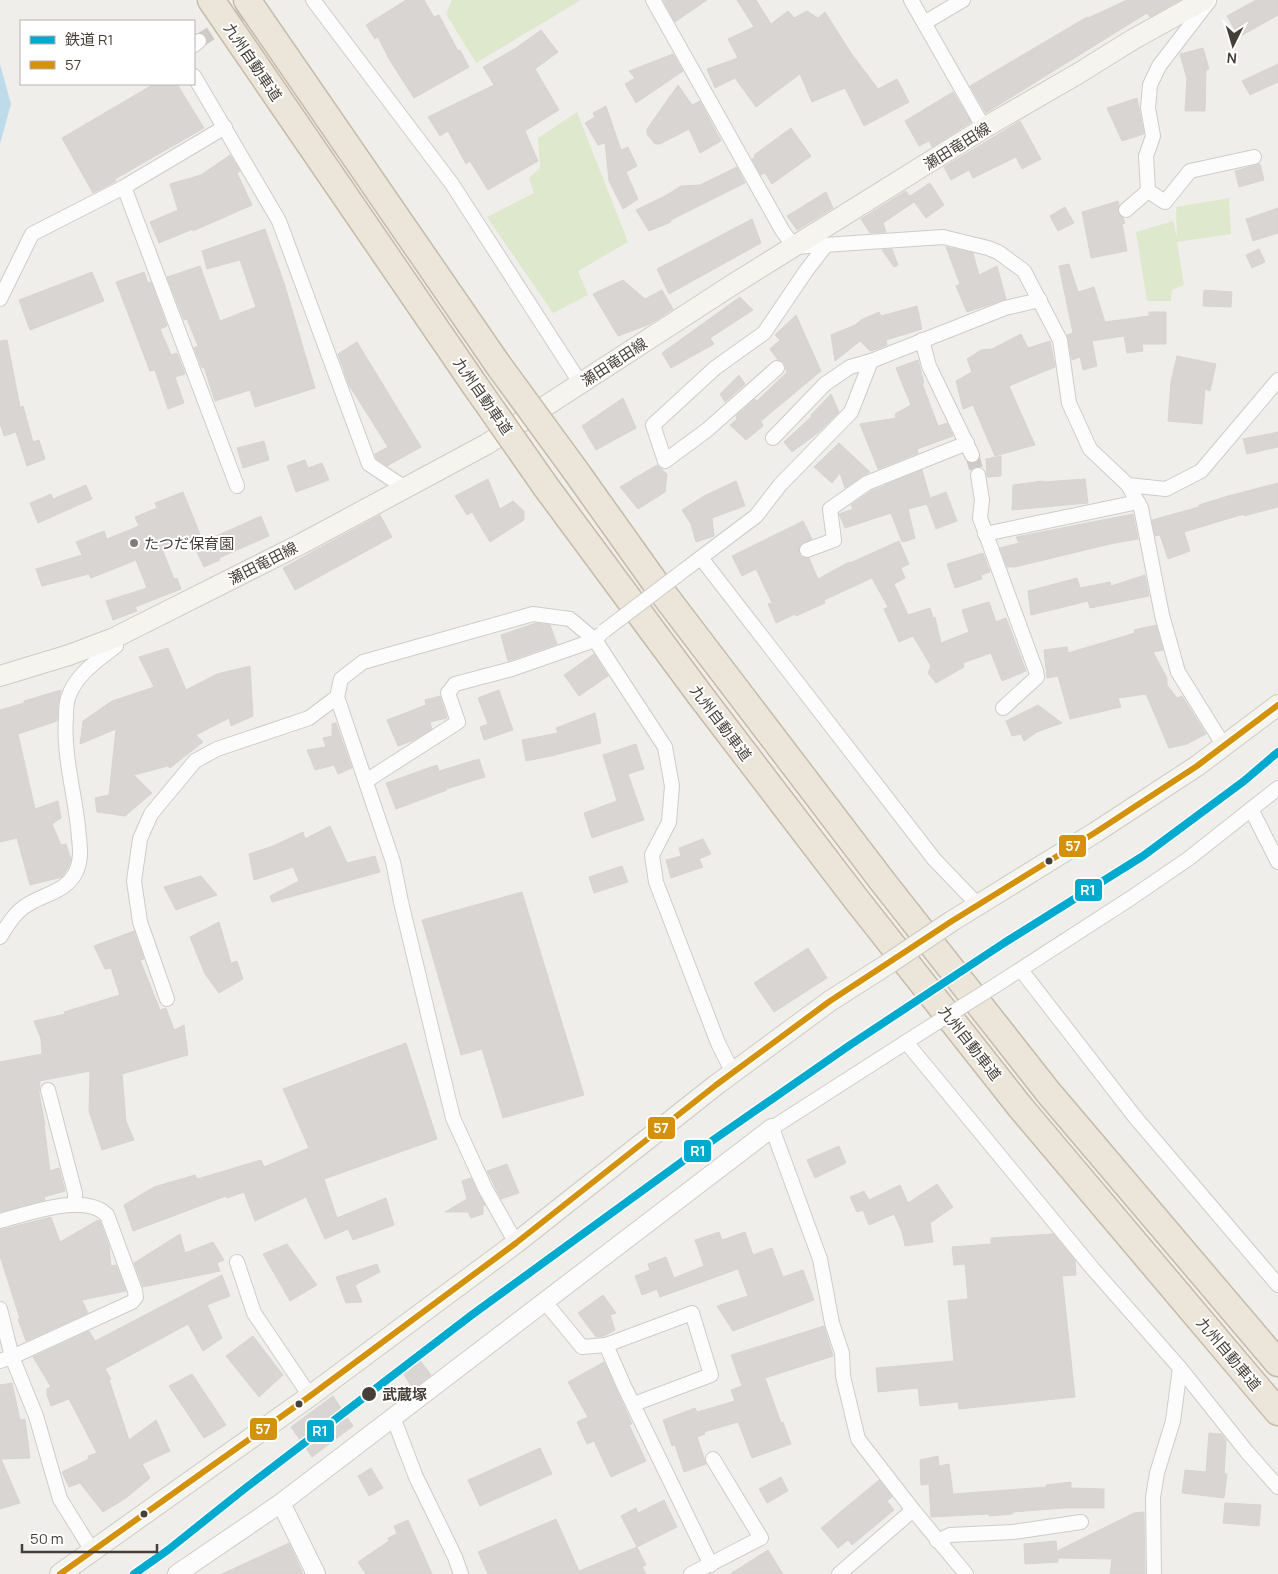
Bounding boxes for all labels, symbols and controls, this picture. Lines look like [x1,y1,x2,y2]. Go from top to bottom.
street label: 九州自動車道 [219,19,287,105]
legend [20,20,195,85]
north arrow [1208,20,1258,70]
text: 鉄道 R1 [65,29,113,50]
text: N [1226,49,1238,68]
text: 57 [65,54,81,75]
street label: 瀬田竜田線 [920,117,994,175]
street label: 瀬田竜田線 [577,333,651,391]
street label: 九州自動車道 [449,353,517,439]
place label: たつだ保育園 [144,533,234,554]
marker: たつだ保育園 [128,537,140,549]
street label: 瀬田竜田線 [225,537,301,589]
street label: 九州自動車道 [686,681,756,765]
line badge: 57 [1058,834,1087,858]
text: 57 [1065,836,1081,855]
unlabelled marker [1044,856,1054,866]
line badge: R1 [1074,878,1103,902]
text: R1 [1080,880,1096,899]
street label: 九州自動車道 [934,1001,1006,1085]
line badge: 57 [647,1116,676,1140]
text: 57 [653,1118,669,1137]
line badge: R1 [683,1139,712,1163]
text: R1 [690,1141,706,1160]
street label: 九州自動車道 [1192,1313,1266,1395]
place label: 武蔵塚 [382,1384,427,1405]
marker: 武蔵塚 [360,1385,378,1403]
unlabelled marker [294,1399,304,1409]
line badge: 57 [249,1417,278,1441]
text: 57 [255,1419,271,1438]
line badge: R1 [306,1419,335,1443]
text: R1 [312,1421,328,1440]
unlabelled marker [139,1509,149,1519]
scale bar [22,1522,158,1554]
text: 50 m [30,1528,64,1549]

